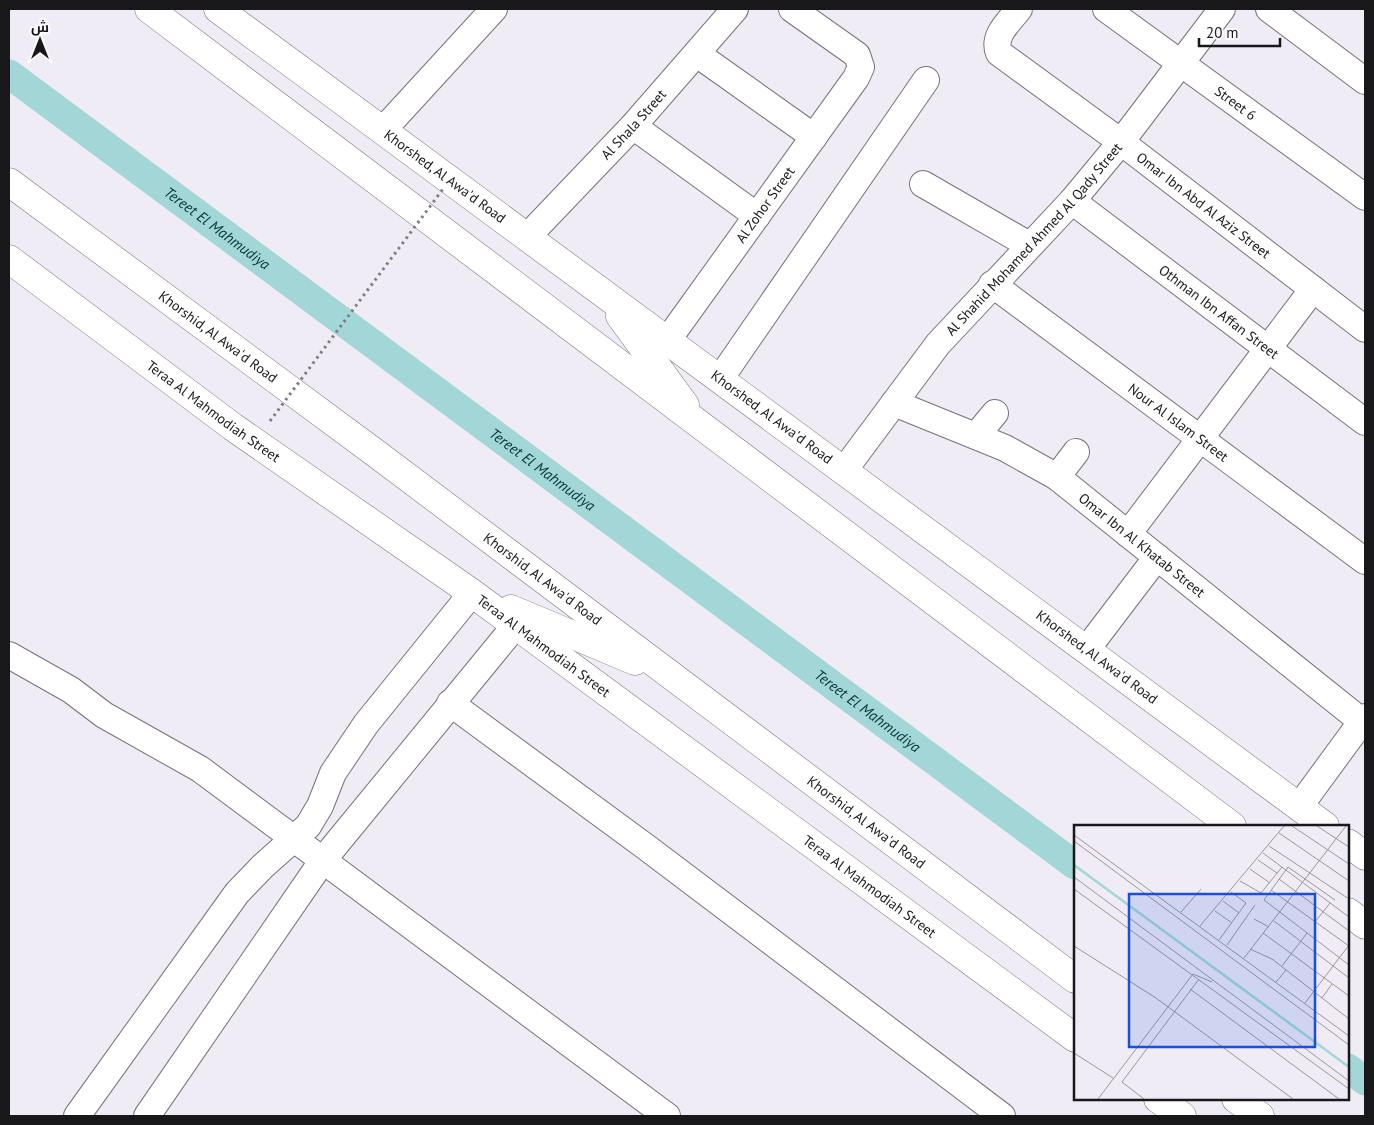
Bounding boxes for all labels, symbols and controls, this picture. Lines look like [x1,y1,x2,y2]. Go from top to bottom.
north arrow [15,15,65,65]
scale bar [1199,15,1280,47]
text: ش [31,18,49,36]
text: 20 m [1206,23,1239,42]
street label: Street 6 [1211,82,1260,124]
street label: Al Shala Street [597,85,670,163]
street label: Khorshed, Al Awa'd Road [381,125,509,227]
street label: Al Shahid Mohamed Ahmed Al Qady Street [942,139,1126,339]
street label: Omar Ibn Abd Al Aziz Street [1133,148,1275,263]
street label: Al Zohor Street [732,163,799,246]
water label: Tereet El Mahmudiya [160,182,275,274]
street label: Othman Ibn Affan Street [1155,261,1283,363]
street label: Khorshid, Al Awa'd Road [155,287,281,387]
street label: Teraa Al Mahmodiah Street [143,356,284,466]
street label: Khorshed, Al Awa'd Road [708,366,836,468]
street label: Nour Al Islam Street [1124,379,1232,466]
water label: Tereet El Mahmudiya [486,424,600,515]
street label: Omar Ibn Al Khatab Street [1075,489,1209,601]
street label: Khorshid, Al Awa'd Road [480,529,605,629]
street label: Teraa Al Mahmodiah Street [473,591,614,701]
street label: Khorshed, Al Awa'd Road [1033,606,1161,708]
water label: Tereet El Mahmudiya [811,665,925,757]
street label: Khorshid, Al Awa'd Road [804,772,929,872]
inset map [1074,825,1349,1100]
street label: Teraa Al Mahmodiah Street [799,831,940,942]

